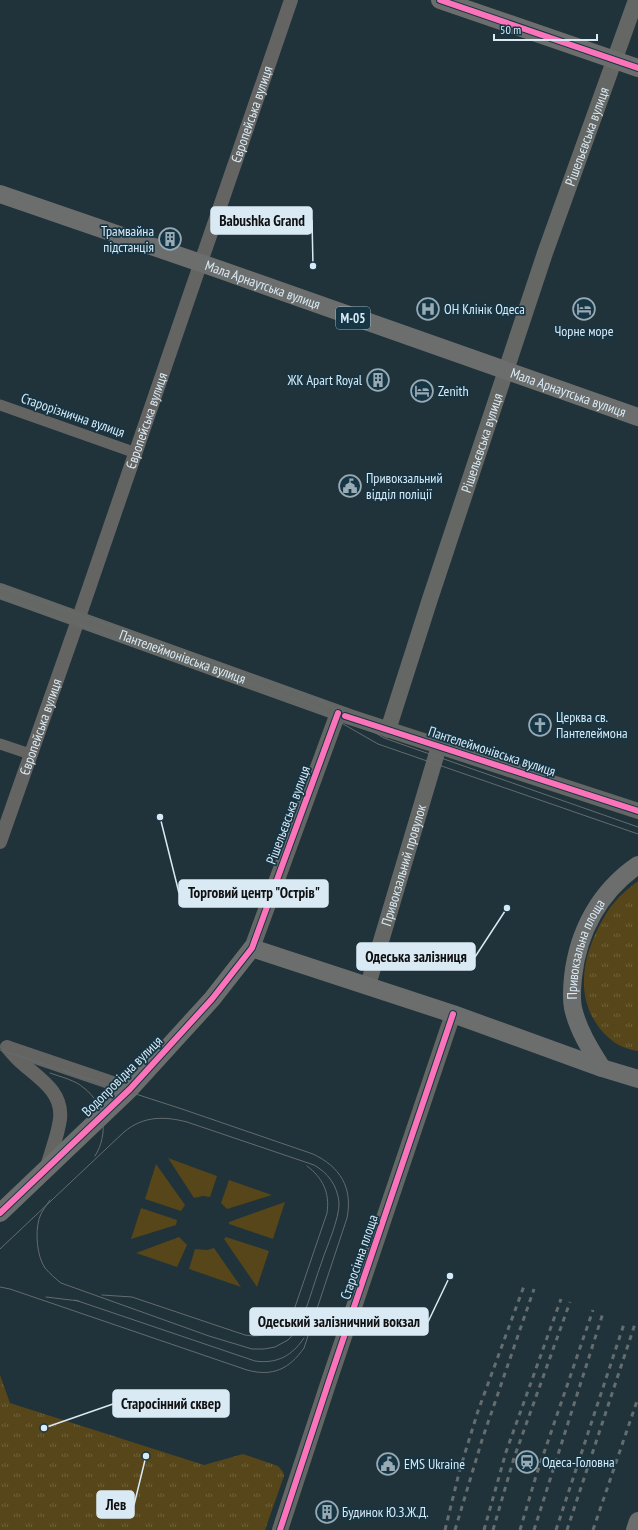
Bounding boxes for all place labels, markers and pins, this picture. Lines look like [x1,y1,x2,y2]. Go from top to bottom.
callout: Babushka Grand [211,207,312,234]
place label: Трамвайна підстанція [101,222,154,256]
building icon: Трамвайна підстанція [157,226,183,252]
hospital icon: ОН Клінік Одеса [415,296,441,322]
hotel icon: Чорне море [571,296,597,322]
place label: ОН Клінік Одеса [444,300,525,318]
place label: Чорне море [554,322,614,340]
building icon: ЖК Apart Royal [365,367,391,393]
place label: ЖК Apart Royal [286,371,363,389]
hotel icon: Zenith [409,378,435,404]
place label: Zenith [438,382,469,400]
place label: Привокзальний відділ поліції [366,469,443,503]
public building icon: Привокзальний відділ поліції [337,473,363,499]
place label: Церква св. Пантелеймона [556,708,628,742]
church icon: Церква св. Пантелеймона [527,712,553,738]
callout: Торговий центр "Острів" [179,880,328,907]
callout: Одеська залізниця [357,943,475,970]
callout: Одеський залізничний вокзал [250,1308,428,1335]
callout: Старосінний сквер [113,1390,229,1417]
station icon: Одеса-Головна [514,1449,540,1475]
public building icon: EMS Ukraine [375,1451,401,1477]
place label: Одеса-Головна [542,1453,615,1471]
place label: EMS Ukraine [404,1455,465,1473]
callout: Лев [97,1491,134,1518]
building icon: Будинок Ю.З.Ж.Д. [314,1499,340,1525]
place label: Будинок Ю.З.Ж.Д. [342,1503,429,1521]

